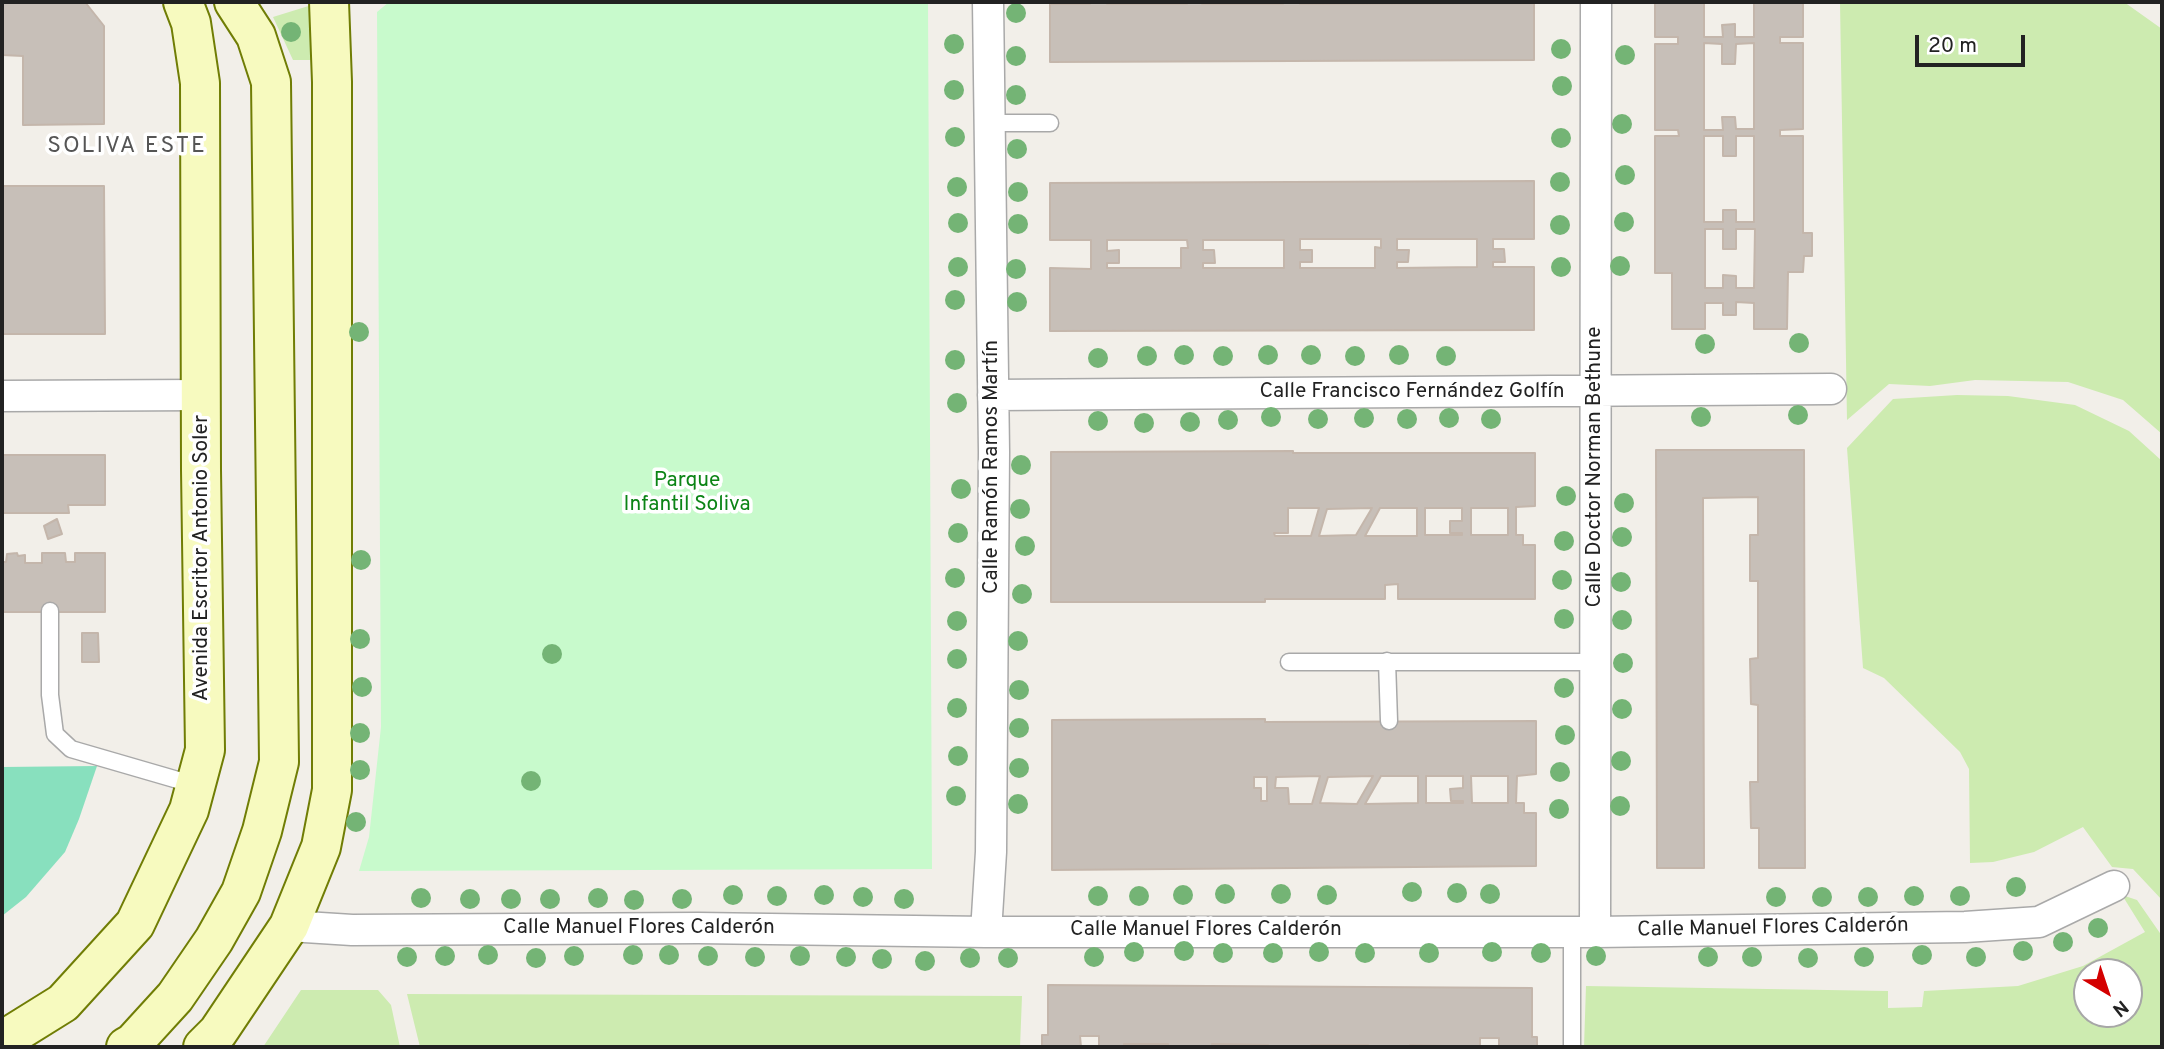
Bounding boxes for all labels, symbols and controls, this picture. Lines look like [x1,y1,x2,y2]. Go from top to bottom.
scale bar [1919,21,2029,65]
text: 20 m [1928,33,1977,60]
district label: SOLIVA ESTE [49,133,205,161]
street label: Calle Doctor Norman Bethune [1583,326,1609,608]
street label: Calle Ramón Ramos Martín [980,340,1006,594]
street label: Calle Francisco Fernández Golfín [1259,380,1565,406]
street label: Avenida Escritor Antonio Soler [190,415,216,701]
park label: Parque Infantil Soliva [624,469,750,519]
street label: Calle Manuel Flores Calderón [1637,914,1909,944]
street label: Calle Manuel Flores Calderón [503,916,775,942]
street label: Calle Manuel Flores Calderón [1070,918,1342,944]
north arrow [2073,958,2143,1028]
text: N [2107,994,2133,1021]

